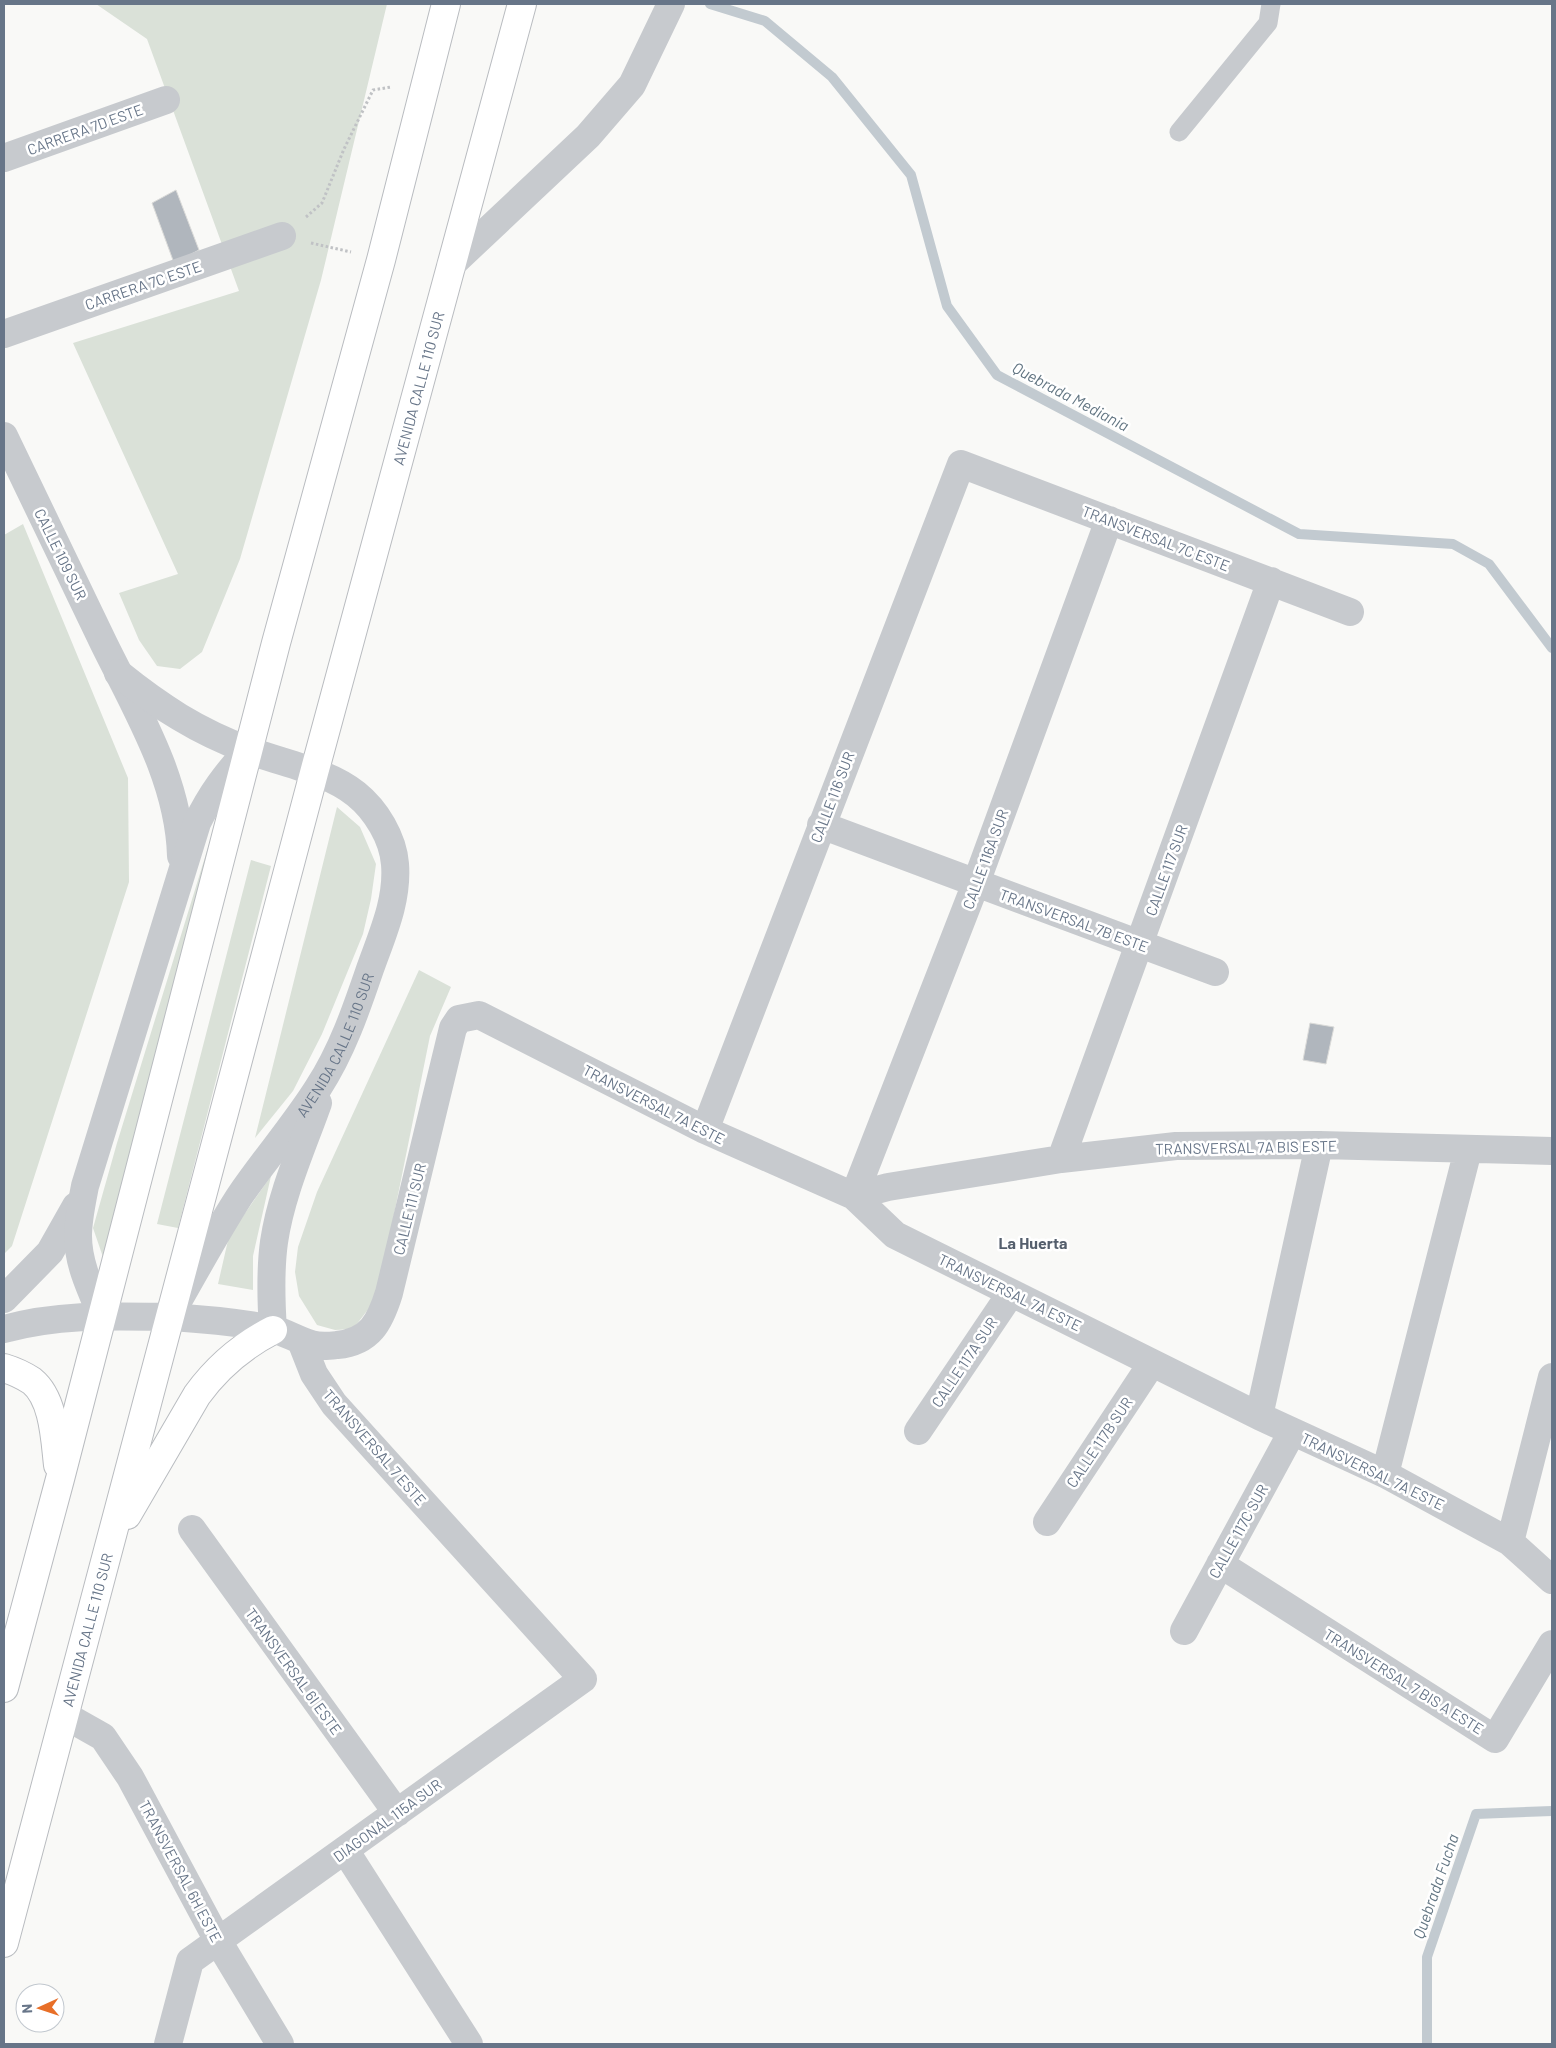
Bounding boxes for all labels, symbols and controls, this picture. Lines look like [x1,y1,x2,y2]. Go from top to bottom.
street label: CARRERA 7D ESTE [25,100,145,158]
street label: CARRERA 7C ESTE [82,257,204,313]
street label: AVENIDA CALLE 110 SUR [389,309,447,467]
water label: Quebrada Mediania [1010,357,1132,435]
street label: TRANSVERSAL 7C ESTE [1080,502,1232,574]
street label: CALLE 109 SUR [31,505,91,603]
street label: CALLE 116 SUR [806,749,858,845]
street label: CALLE 116A SUR [959,806,1011,912]
street label: CALLE 117 SUR [1141,822,1191,918]
street label: TRANSVERSAL 7B ESTE [997,885,1151,955]
street label: AVENIDA CALLE 110 SUR [292,971,377,1120]
street label: TRANSVERSAL 7A ESTE [580,1060,728,1148]
street label: TRANSVERSAL 7A BIS ESTE [1155,1136,1337,1158]
street label: CALLE 111 SUR [389,1161,429,1257]
district label: La Huerta [998,1233,1068,1252]
street label: TRANSVERSAL 7A ESTE [936,1250,1084,1334]
street label: CALLE 117A SUR [927,1314,1001,1410]
street label: TRANSVERSAL 7 ESTE [320,1385,430,1509]
street label: CALLE 117B SUR [1062,1393,1136,1491]
street label: TRANSVERSAL 7A ESTE [1299,1429,1447,1513]
street label: CALLE 117C SUR [1205,1481,1271,1581]
street label: AVENIDA CALLE 110 SUR [58,1551,116,1709]
street label: TRANSVERSAL 6I ESTE [242,1604,346,1738]
street label: TRANSVERSAL 7 BIS A ESTE [1321,1624,1487,1738]
street label: DIAGONAL 115A SUR [329,1775,445,1865]
street label: TRANSVERSAL 6H ESTE [136,1797,226,1945]
water label: Quebrada Fucha [1408,1831,1462,1941]
north arrow [15,1983,65,2033]
text: N [18,2004,35,2014]

